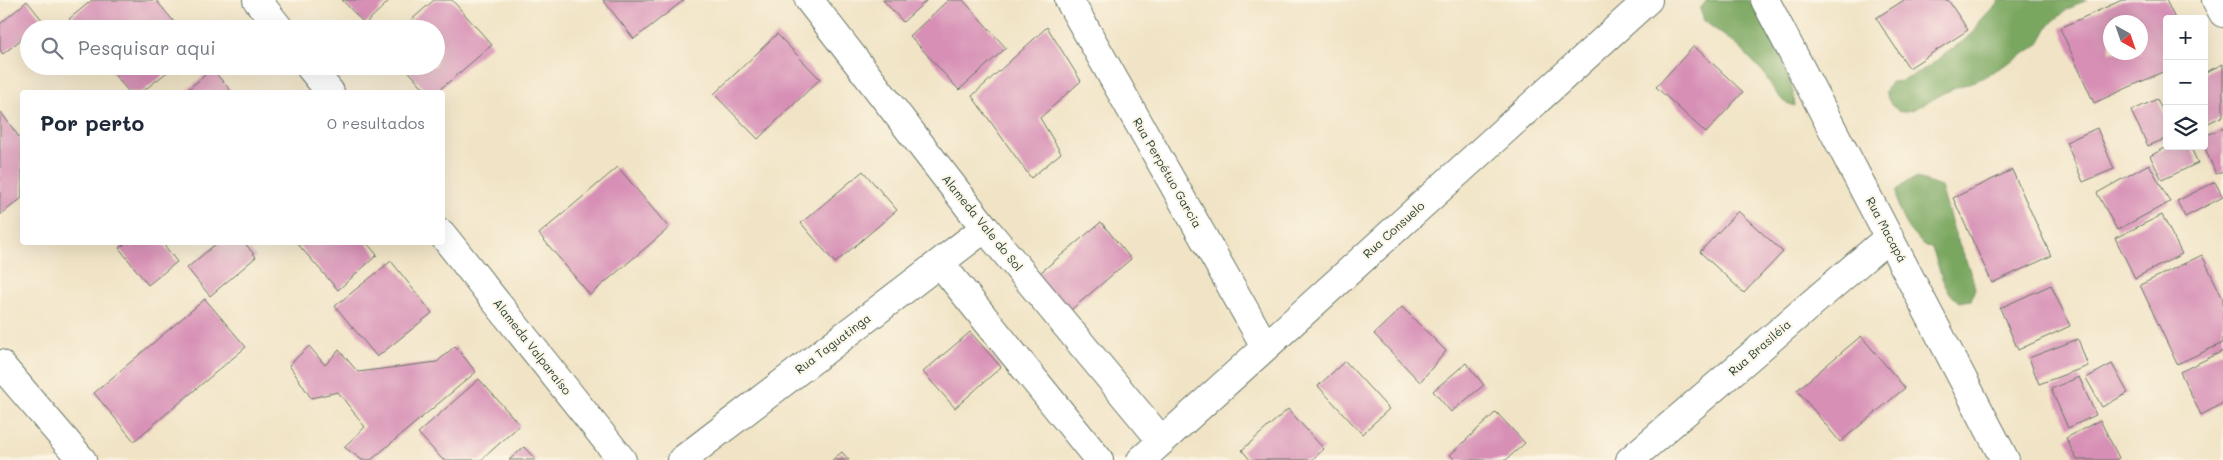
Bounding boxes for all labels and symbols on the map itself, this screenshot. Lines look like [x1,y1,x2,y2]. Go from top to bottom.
north arrow [2103,15,2148,60]
street label: Rua Perpétuo Garcia [1130,115,1206,230]
street label: Alameda Vale do Sol [939,171,1027,274]
street label: Rua Macapá [1863,194,1911,265]
street label: Rua Consuelo [1359,197,1428,261]
street label: Alameda Valparaíso [490,295,575,398]
street label: Rua Taguatinga [791,309,873,377]
street label: Rua Brasiléia [1725,316,1794,379]

